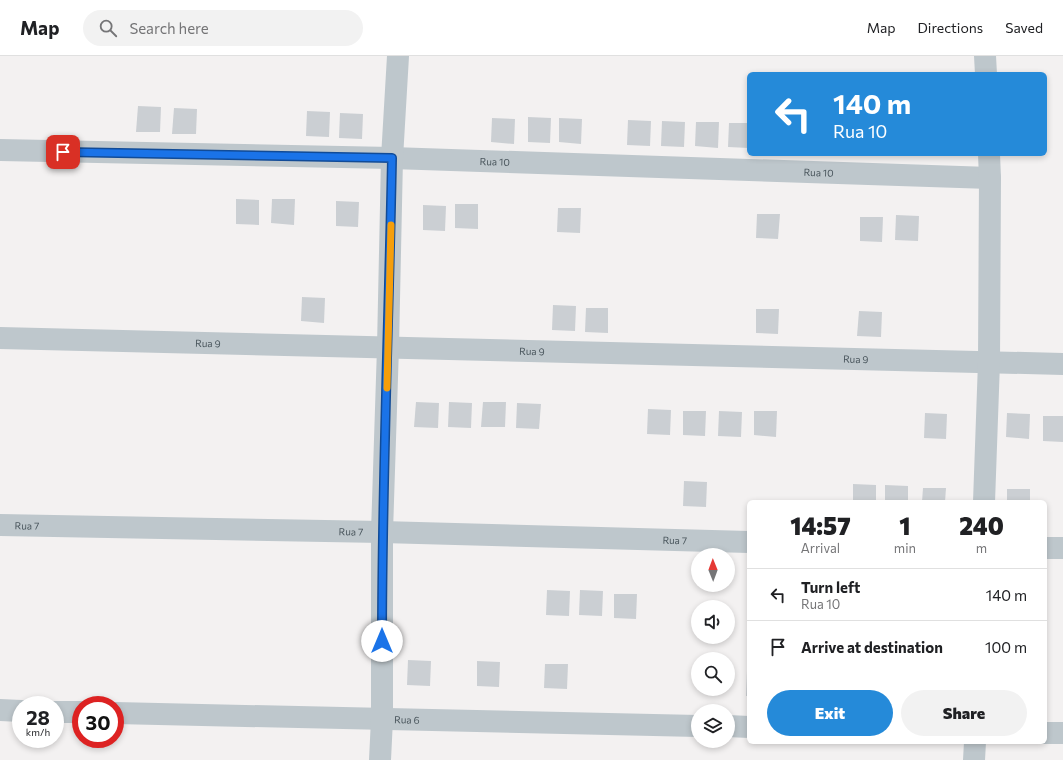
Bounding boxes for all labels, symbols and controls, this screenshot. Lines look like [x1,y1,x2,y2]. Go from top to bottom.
search box [83,10,363,46]
text: Map [20,16,59,39]
icon: search [97,17,119,39]
text: Search here [129,19,209,37]
text: Map [867,19,896,36]
text: Directions [918,19,983,36]
text: Saved [1005,19,1043,36]
text: 140 m [833,86,911,120]
icon: left [767,88,819,140]
text: Rua 10 [833,120,887,142]
pin [46,135,80,169]
icon: arrive [52,141,74,163]
street label: Rua 10 [480,155,510,168]
street label: Rua 10 [803,166,834,179]
street label: Rua 9 [195,337,221,349]
street label: Rua 9 [519,345,545,357]
street label: Rua 9 [843,353,869,365]
text: 14:57 [790,511,851,540]
text: 1 [899,511,911,540]
text: 240 [959,511,1004,540]
street label: Rua 7 [15,519,39,532]
street label: Rua 7 [338,525,363,538]
street label: Rua 7 [662,534,687,546]
text: Arrival [801,540,840,556]
text: min [894,540,916,556]
text: m [976,540,987,556]
north arrow [691,548,735,592]
map controls [691,548,735,748]
text: Turn left [801,578,860,596]
icon: left [767,584,789,606]
text: 140 m [986,586,1027,604]
text: Rua 10 [801,596,840,612]
button: sound [691,600,735,644]
position arrow [361,620,403,662]
icon: arrive [767,636,789,658]
text: Arrive at destination [801,638,943,656]
text: 100 m [985,638,1027,656]
button: search [691,652,735,696]
button: Exit [767,690,893,736]
button: Share [901,690,1027,736]
speed limit sign: 30 [72,696,124,748]
button: layers [691,704,735,748]
text: 28 [26,705,50,729]
street label: Rua 6 [394,713,420,726]
text: km/h [26,726,50,738]

